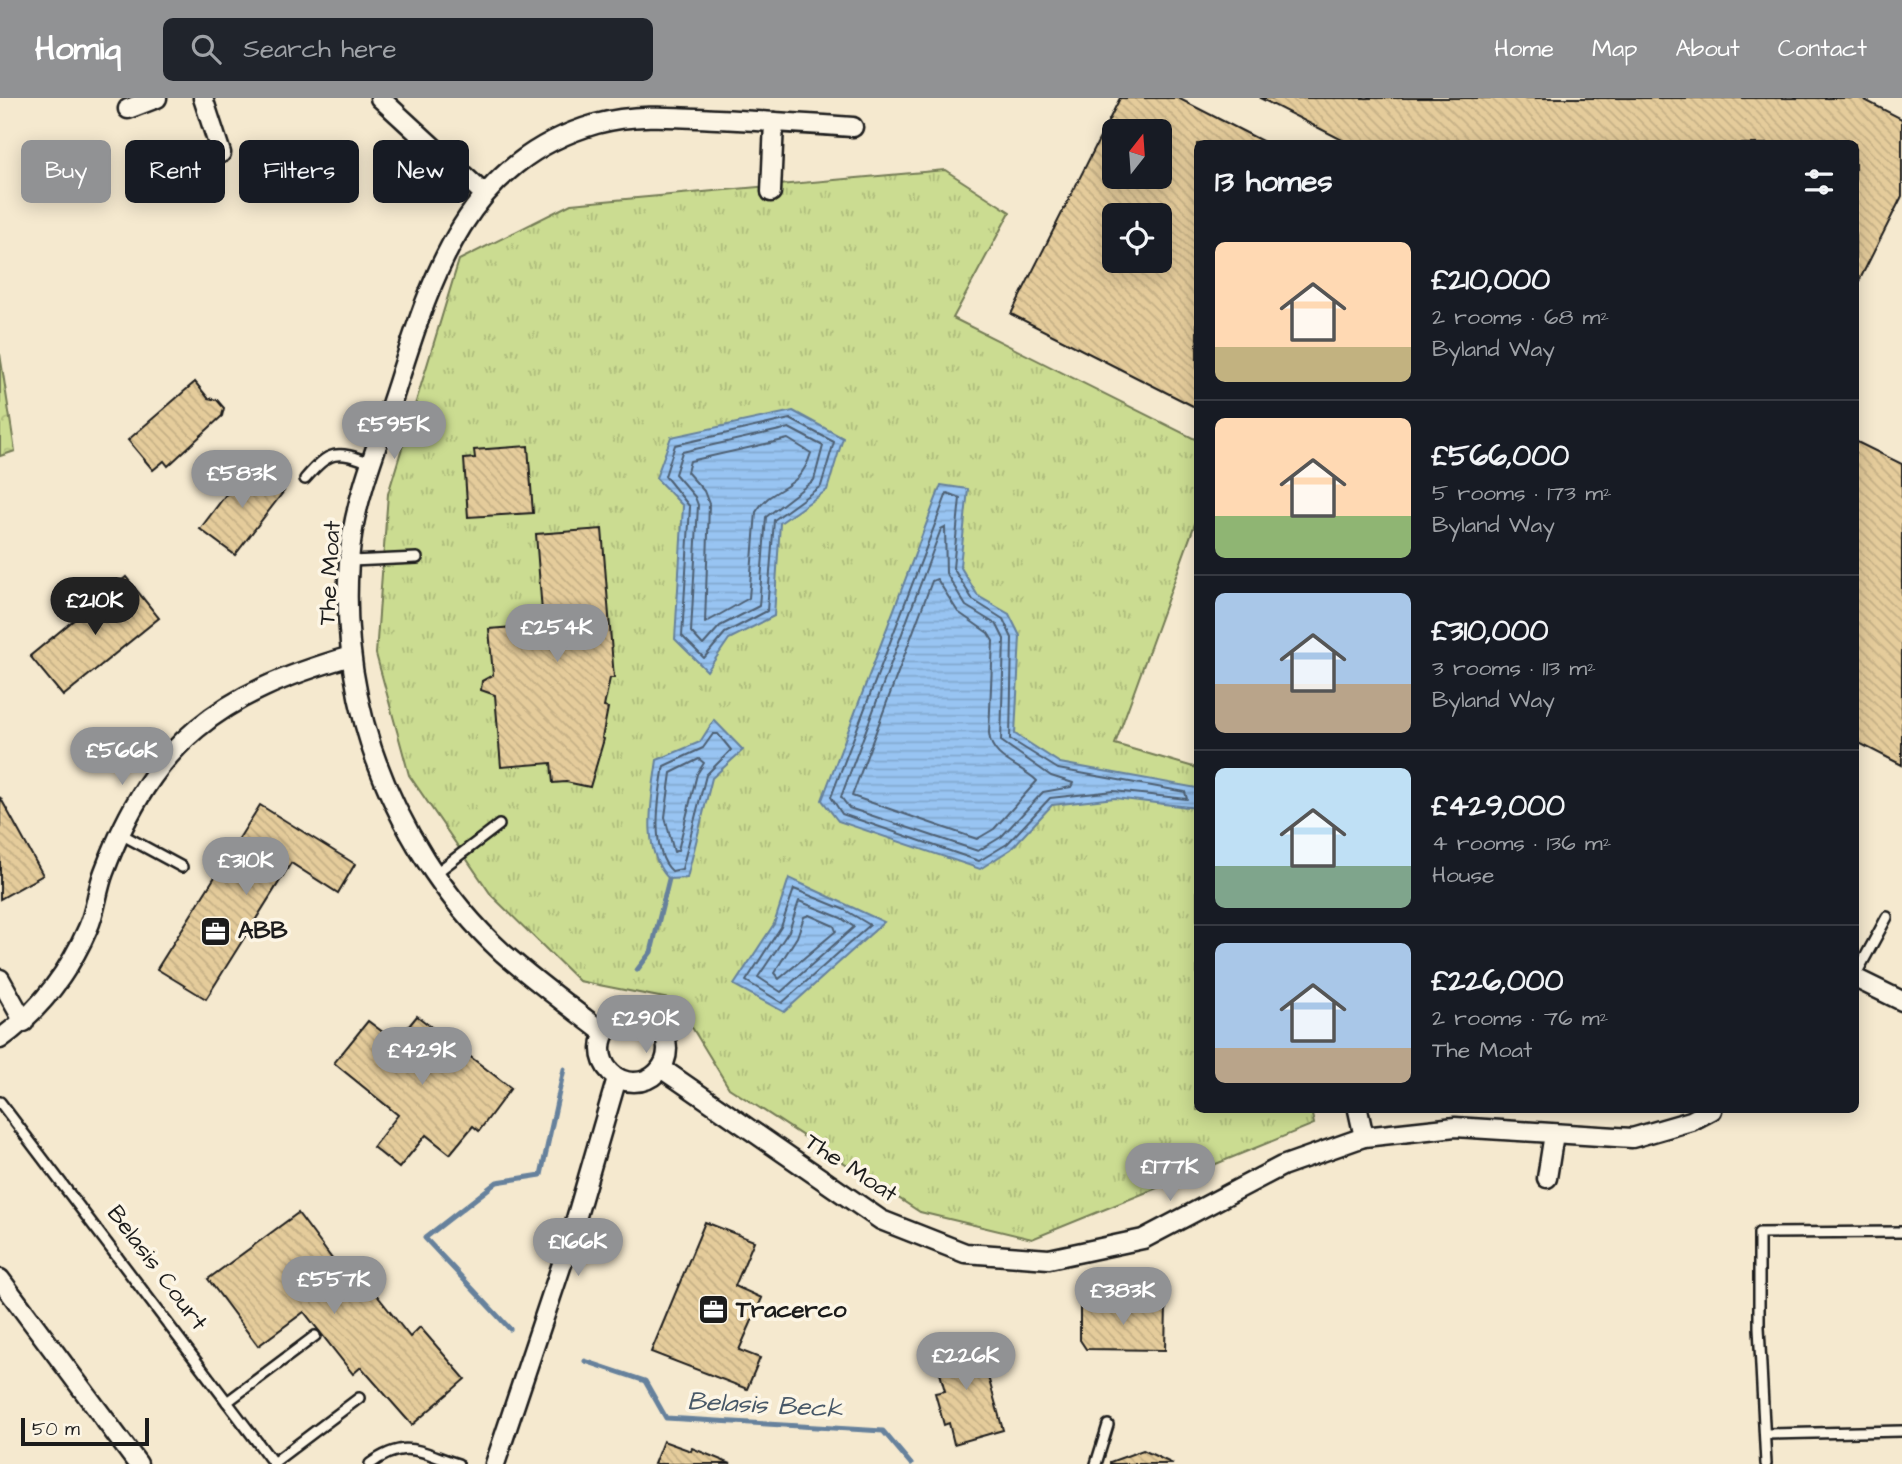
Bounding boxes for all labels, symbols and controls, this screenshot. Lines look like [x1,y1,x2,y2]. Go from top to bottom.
search box [163,18,653,81]
text: Homiq [35,26,121,72]
icon: search [187,30,225,68]
text: Search here [243,31,397,67]
text: Home [1494,32,1554,66]
text: Map [1592,32,1637,66]
text: About [1675,32,1740,66]
text: Contact [1778,32,1867,66]
north arrow [1102,119,1172,189]
map controls [1102,119,1172,273]
chip: Buy [21,140,111,203]
chip: Rent [125,140,225,203]
chip: Filters [239,140,359,203]
chip: New [373,140,469,203]
text: 13 homes [1215,161,1332,203]
icon: filters [1800,163,1838,201]
button: locate [1102,203,1172,273]
text: £210,000 [1432,259,1550,301]
icon: home [1271,270,1355,354]
text: 2 rooms · 68 m² [1432,301,1609,333]
text: Byland Way [1432,333,1555,365]
pin: £595K [345,402,443,461]
text: £595K [358,408,430,440]
text: £566,000 [1432,435,1569,477]
icon: home [1271,446,1355,530]
pin: £583K [193,450,291,510]
text: £583K [207,457,277,489]
text: 5 rooms · 173 m² [1432,477,1612,509]
text: Byland Way [1432,509,1555,541]
street label: The Moat [310,520,350,626]
pin: £210K [46,578,144,637]
text: £210K [67,584,123,616]
pin: £254K [508,604,606,664]
text: £310,000 [1432,610,1548,652]
text: £254K [521,611,593,643]
icon: home [1271,621,1355,705]
text: 3 rooms · 113 m² [1432,652,1596,684]
text: Byland Way [1432,684,1555,716]
pin: £566K [73,728,171,787]
text: £566K [86,734,158,766]
text: £429,000 [1432,785,1565,827]
icon: home [1271,796,1355,880]
text: 4 rooms · 136 m² [1432,827,1611,859]
pin: £310K [197,838,295,897]
text: £310K [218,844,274,876]
text: House [1432,859,1495,891]
office icon: ABB [198,914,232,948]
place label: ABB [238,914,288,948]
text: £226,000 [1432,960,1563,1002]
icon: home [1271,971,1355,1055]
pin: £290K [597,996,695,1055]
text: £290K [612,1002,680,1034]
text: 2 rooms · 76 m² [1432,1002,1608,1034]
pin: £429K [373,1028,471,1087]
text: £429K [388,1034,456,1066]
text: The Moat [1432,1034,1532,1066]
street label: The Moat [798,1125,904,1211]
pin: £177K [1121,1144,1219,1203]
text: £177K [1141,1150,1199,1182]
street label: Belasis Court [99,1198,216,1338]
pin: £166K [529,1218,627,1278]
text: £166K [549,1225,607,1257]
pin: £557K [285,1256,383,1316]
text: £557K [297,1263,371,1295]
pin: £383K [1074,1268,1172,1327]
text: £383K [1091,1274,1155,1306]
office icon: Tracerco [696,1293,730,1327]
place label: Tracerco [735,1293,847,1327]
pin: £226K [917,1332,1015,1392]
text: £226K [932,1339,1000,1371]
water label: Belasis Beck [687,1383,845,1427]
scale bar [21,1415,149,1447]
text: 50 m [32,1416,80,1443]

